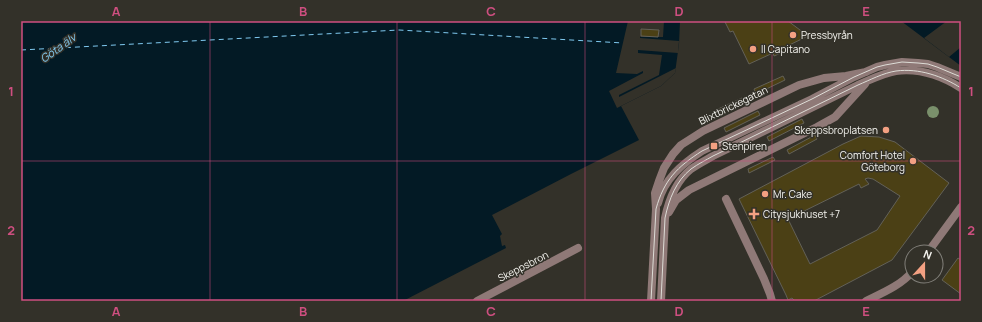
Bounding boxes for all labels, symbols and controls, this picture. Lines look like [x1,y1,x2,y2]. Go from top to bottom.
text: A [112,2,121,20]
text: B [299,2,307,20]
text: C [486,2,496,20]
text: D [674,2,684,20]
text: E [862,2,870,20]
place label: Pressbyrån [801,28,853,42]
water label: Göta älv [37,29,80,66]
marker: Pressbyrån [788,30,798,40]
place label: Il Capitano [761,42,810,56]
marker: Il Capitano [748,44,758,54]
text: 1 [8,82,14,100]
street label: Blixtbrickegatan [696,82,770,128]
text: 1 [968,82,974,100]
place label: Skeppsbroplatsen [794,123,878,137]
marker: Skeppsbroplatsen [881,125,891,135]
place label: Stenpiren [722,139,767,153]
marker: Stenpiren [709,141,719,151]
place label: Comfort Hotel Göteborg [840,148,905,174]
marker: Comfort Hotel Göteborg [908,156,918,166]
place label: Mr. Cake [773,187,812,201]
marker: Mr. Cake [760,189,770,199]
place label: Citysjukhuset +7 [763,207,840,221]
marker: Citysjukhuset +7 [748,208,760,220]
text: 2 [7,221,15,239]
text: 2 [967,221,975,239]
north arrow [904,244,944,284]
text: N [921,246,934,263]
street label: Skeppsbron [495,247,551,285]
text: A [112,302,121,320]
text: B [299,302,307,320]
text: C [486,302,496,320]
text: D [674,302,684,320]
text: E [862,302,870,320]

